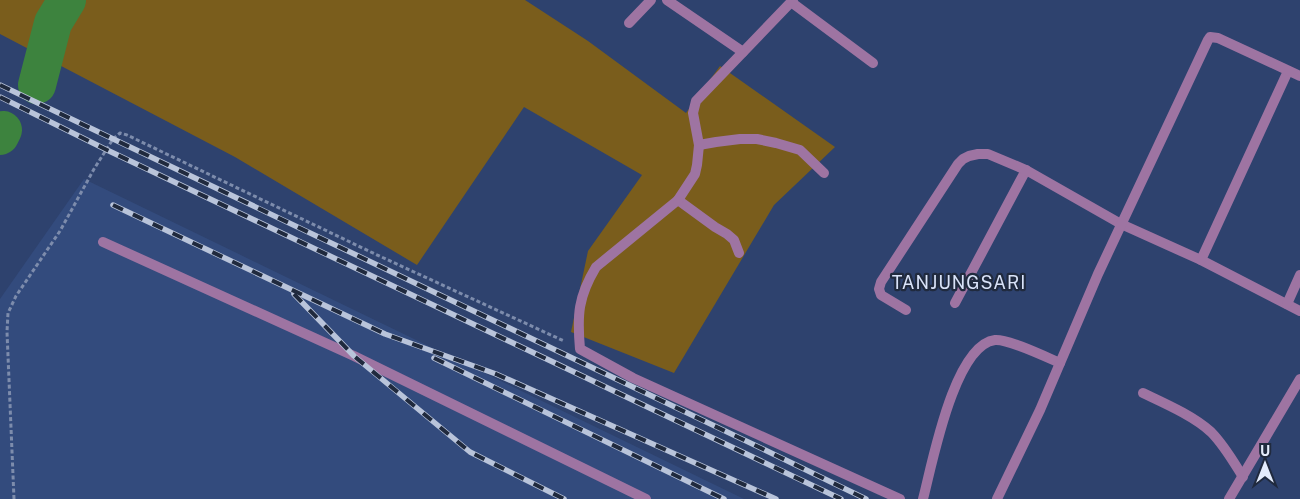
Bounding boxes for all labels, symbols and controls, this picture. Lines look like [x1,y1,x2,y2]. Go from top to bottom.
district label: TANJUNGSARI [892,272,1026,293]
north arrow [1240,439,1290,489]
text: U [1260,443,1270,459]

